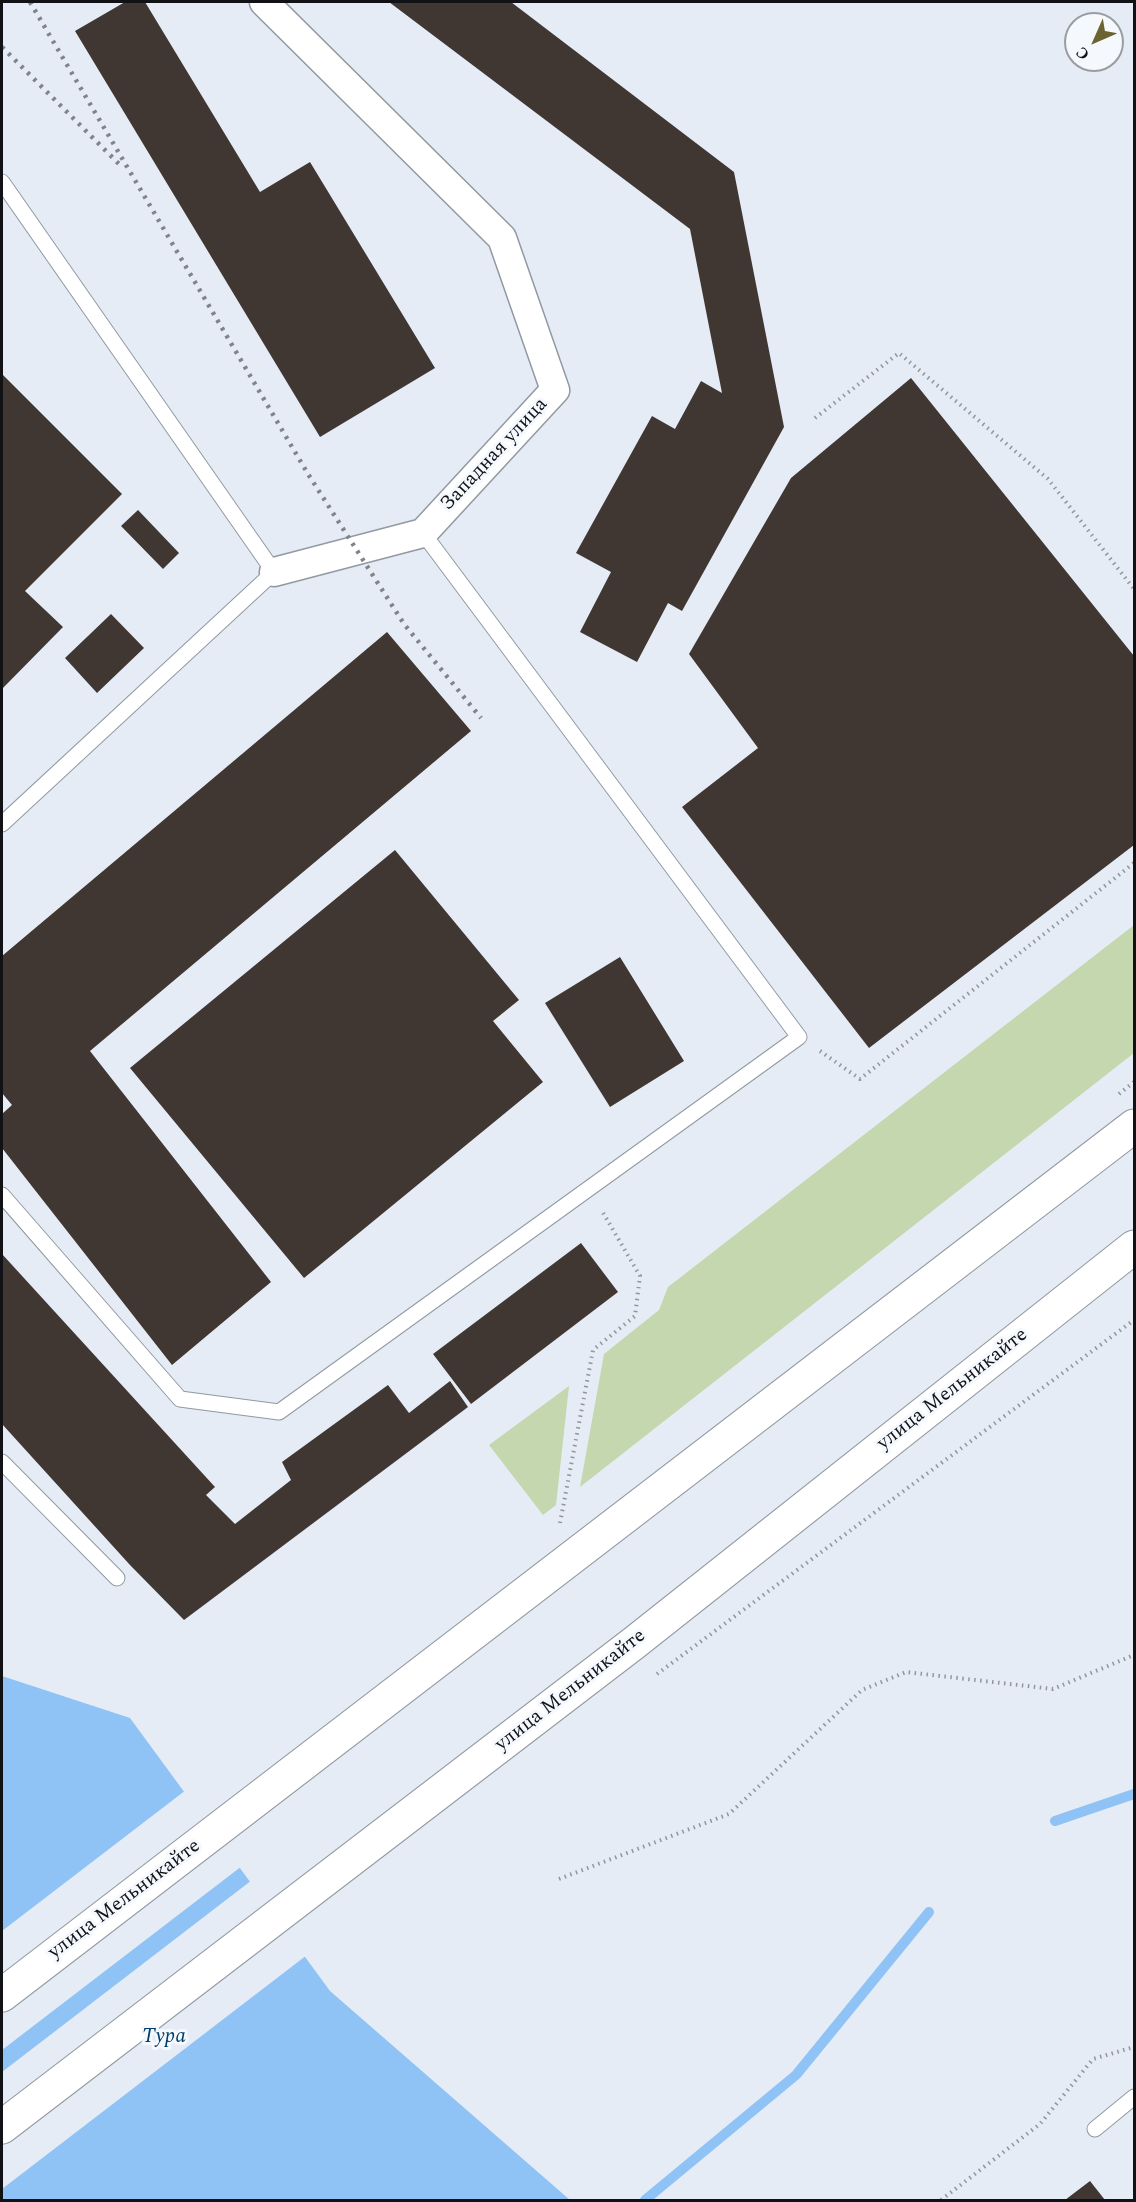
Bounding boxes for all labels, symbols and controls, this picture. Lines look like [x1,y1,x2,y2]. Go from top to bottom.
north arrow [1064,12,1124,72]
text: С [1070,41,1095,66]
street label: Западная улица [436,393,554,517]
street label: улица Мельникайте [873,1324,1033,1456]
street label: улица Мельникайте [491,1625,651,1757]
street label: улица Мельникайте [44,1835,206,1965]
water label: Тура [142,2025,186,2051]

